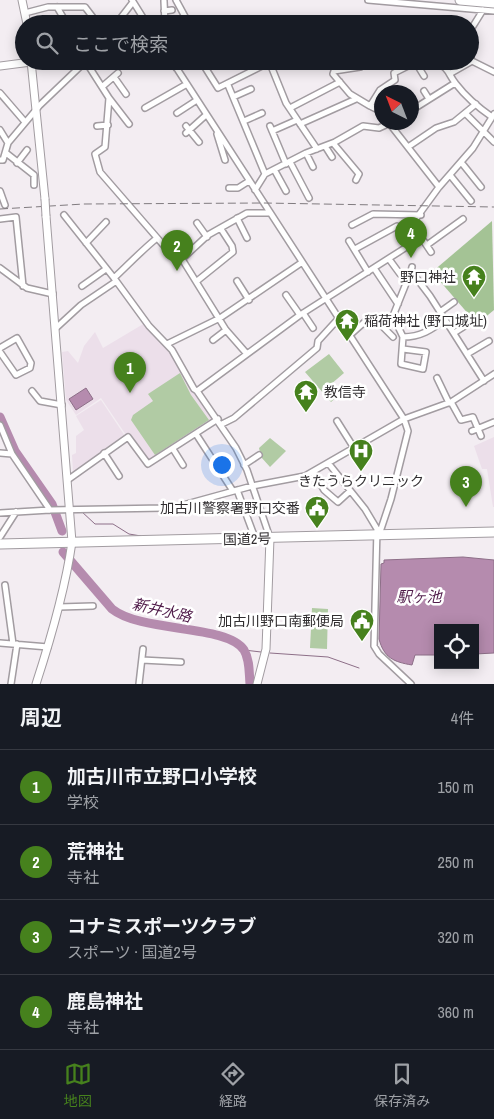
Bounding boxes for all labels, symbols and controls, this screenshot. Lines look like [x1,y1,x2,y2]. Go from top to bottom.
search box [15,15,479,70]
icon: search [33,29,61,57]
text: ここで検索 [73,31,168,57]
north arrow [374,85,419,130]
pin: 4 [395,217,427,258]
pin: 2 [161,230,193,271]
temple icon: 野口神社 [461,264,487,298]
place label: 野口神社 [400,268,456,286]
temple icon: 稲荷神社 (野口城址) [334,308,360,342]
place label: 稲荷神社 (野口城址) [364,312,487,330]
pin: 1 [114,352,146,393]
temple icon: 教信寺 [293,379,319,413]
place label: 教信寺 [324,383,366,401]
hospital icon: きたうらクリニック [348,438,374,472]
your location [209,452,235,478]
pin: 3 [450,466,482,507]
place label: きたうらクリニック [298,472,424,490]
public building icon: 加古川警察署野口交番 [304,495,330,529]
place label: 加古川警察署野口交番 [160,499,300,517]
street label: 国道2号 [223,530,271,548]
water label: 駅ヶ池 [396,586,443,607]
water label: 新井水路 [130,593,196,627]
public building icon: 加古川野口南郵便局 [349,608,375,642]
place label: 加古川野口南郵便局 [218,612,344,630]
map controls [434,624,479,669]
button: locate [434,624,479,669]
text: 周辺 [20,703,62,732]
text: 4件 [451,707,474,729]
text: 加古川市立野口小学校 [67,763,257,789]
text: 1 [32,776,40,798]
text: 150 m [438,776,474,798]
text: 学校 [67,791,99,813]
text: 荒神社 [67,838,124,864]
text: 2 [32,851,40,873]
text: 250 m [438,851,474,873]
text: 寺社 [67,866,99,888]
text: コナミスポーツクラブ [67,913,257,939]
text: 3 [32,926,40,948]
text: 320 m [438,926,474,948]
text: スポーツ · 国道2号 [67,941,197,963]
text: 鹿島神社 [67,988,143,1014]
text: 4 [32,1001,40,1023]
text: 360 m [438,1001,474,1023]
text: 寺社 [67,1016,99,1038]
tab: 地図 [64,1060,92,1110]
tab: 経路 [219,1060,247,1110]
tab: 保存済み [374,1060,430,1110]

